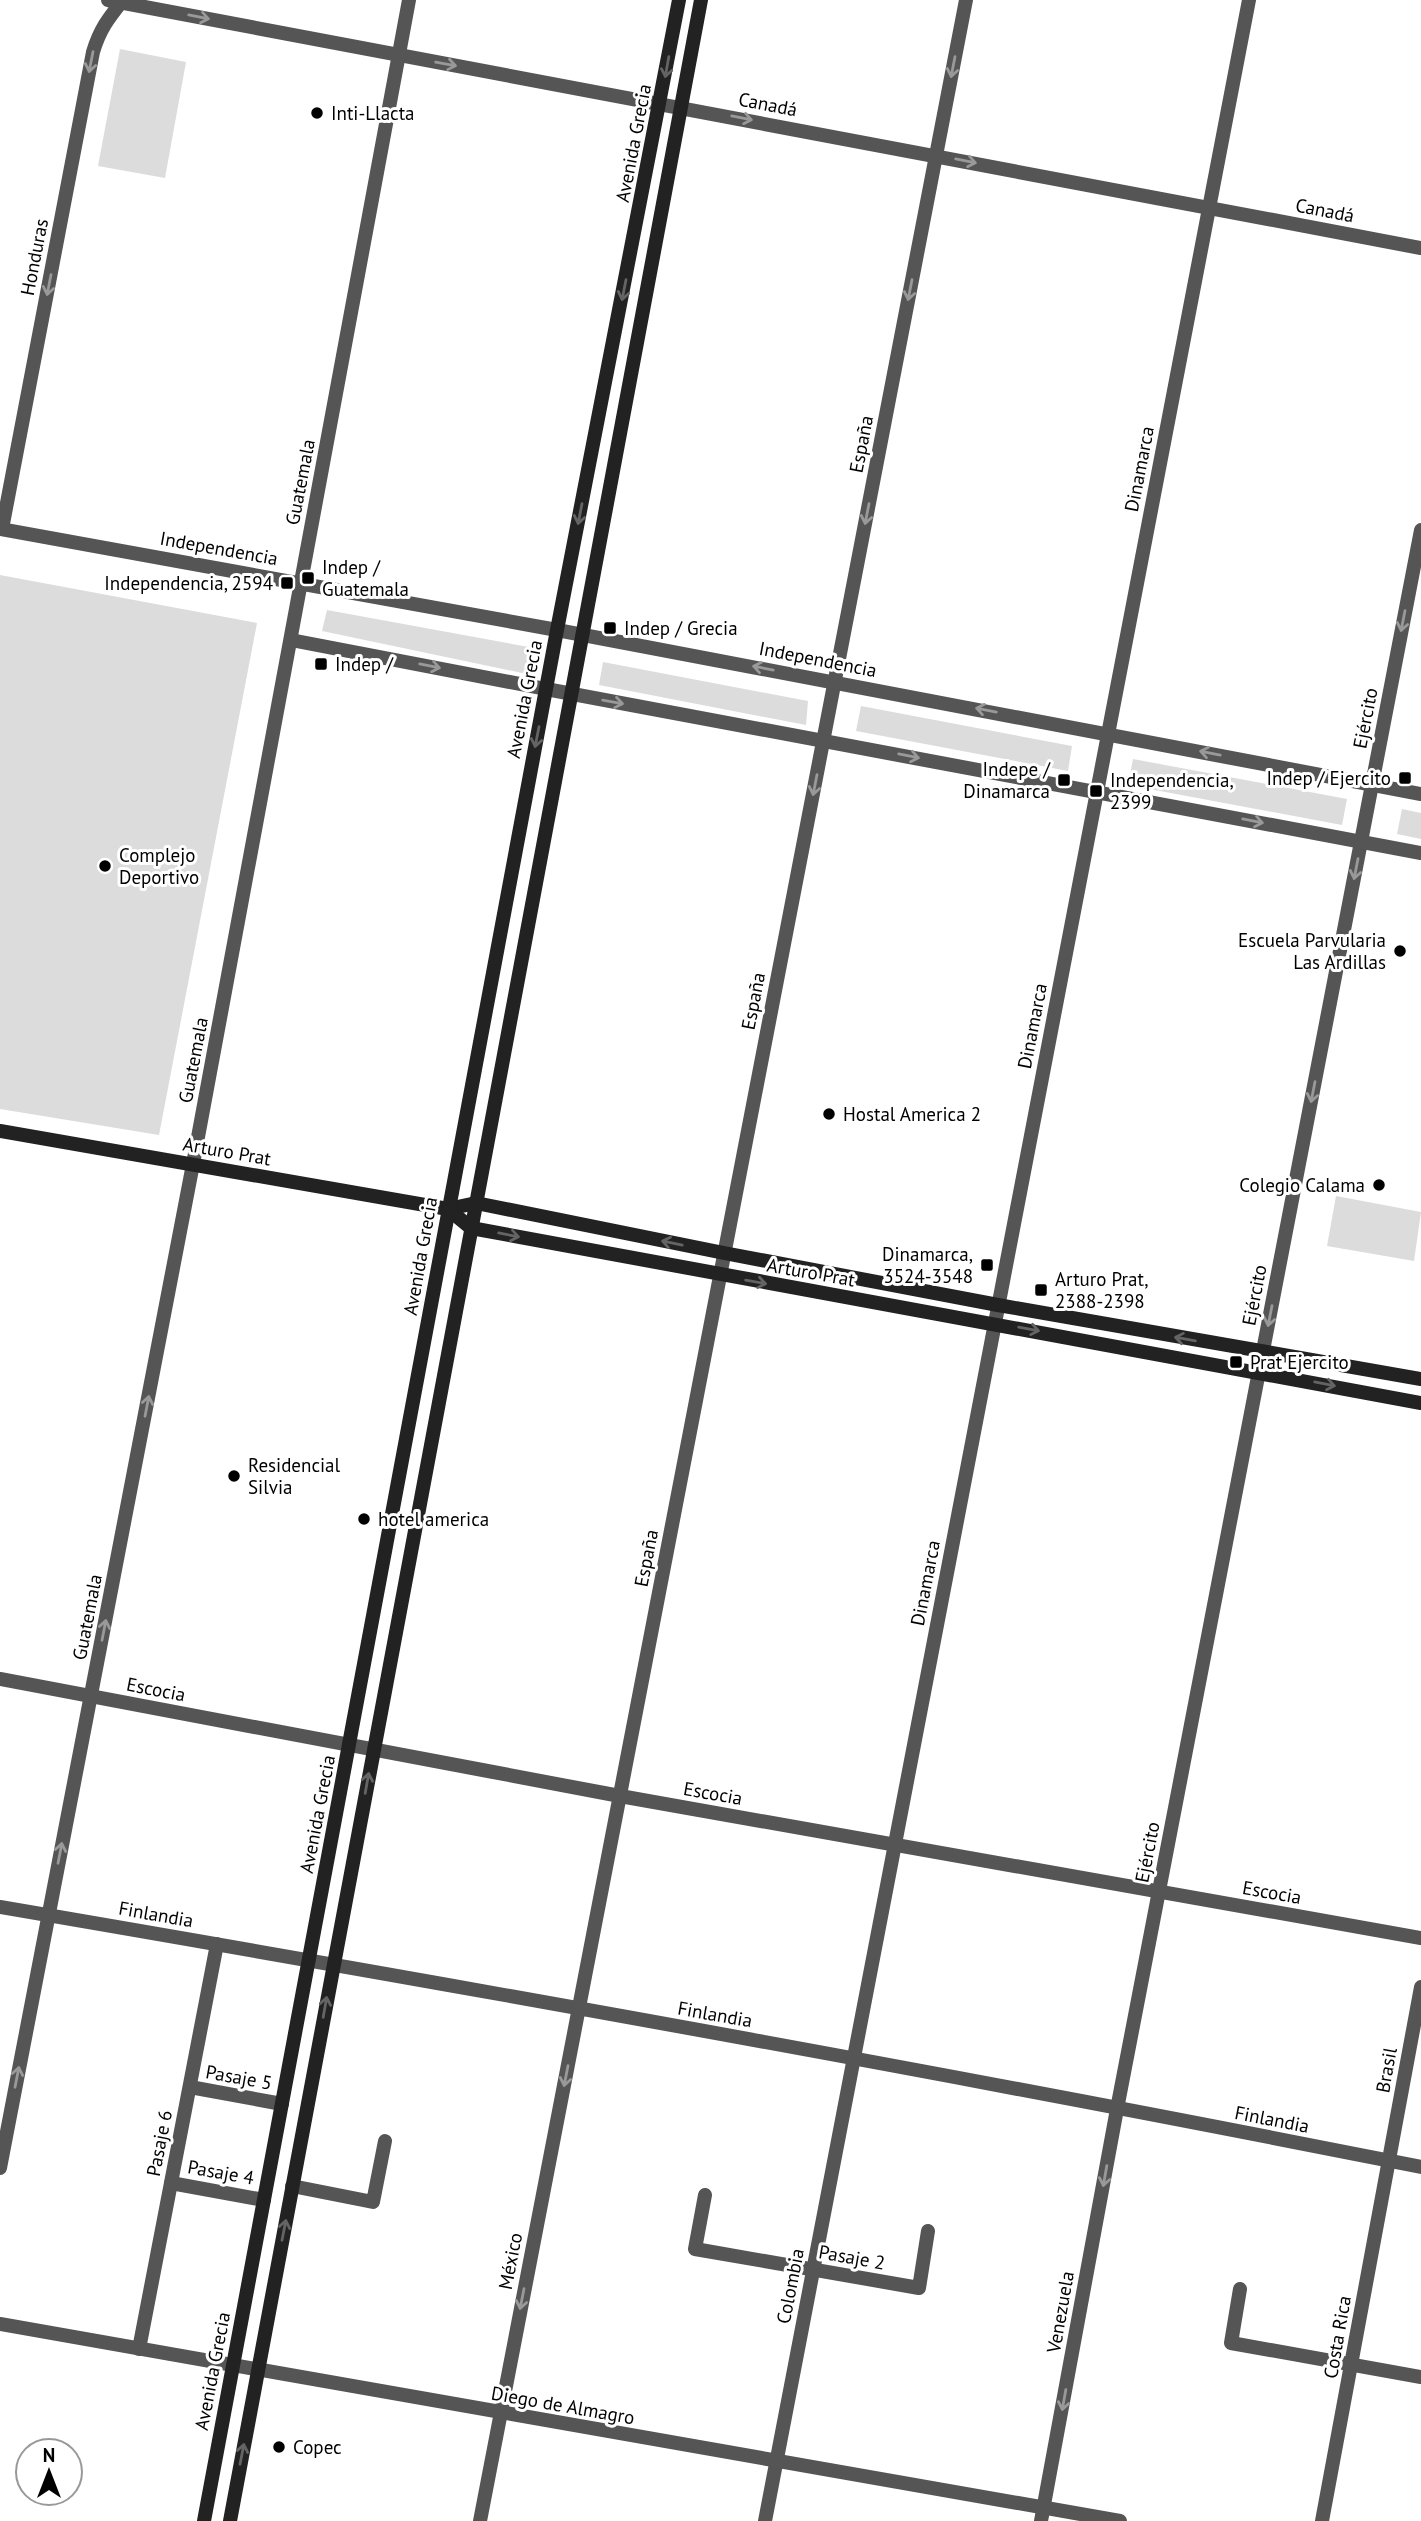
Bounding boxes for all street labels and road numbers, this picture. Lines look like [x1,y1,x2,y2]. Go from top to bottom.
street label: Avenida Grecia [610,82,656,204]
street label: Canadá [737,87,799,121]
street label: Canadá [1294,193,1356,227]
street label: Honduras [15,217,53,297]
street label: España [844,413,878,475]
street label: Dinamarca [1119,424,1159,514]
street label: Guatemala [280,437,320,527]
street label: Independencia [158,526,280,570]
street label: Independencia [757,636,879,682]
street label: Avenida Grecia [501,638,547,760]
street label: Ejército [1347,686,1383,750]
street label: España [736,970,770,1032]
street label: Dinamarca [1012,981,1052,1071]
street label: Guatemala [173,1015,213,1105]
street label: Arturo Prat [181,1131,273,1171]
street label: Avenida Grecia [398,1195,442,1317]
street label: Arturo Prat [765,1252,857,1292]
street label: Ejército [1236,1263,1272,1327]
street label: España [629,1527,663,1589]
street label: Dinamarca [905,1538,945,1628]
street label: Guatemala [67,1572,107,1662]
street label: Escocia [124,1672,188,1706]
street label: Avenida Grecia [294,1753,340,1875]
street label: Escocia [682,1776,744,1810]
street label: Ejército [1129,1820,1165,1884]
street label: Escocia [1241,1875,1303,1909]
street label: Finlandia [117,1896,195,1932]
street label: Finlandia [676,1996,754,2032]
street label: Brasil [1370,2045,1402,2095]
street label: Pasaje 5 [204,2059,274,2095]
street label: Finlandia [1233,2100,1311,2138]
street label: Pasaje 6 [141,2108,177,2178]
street label: Pasaje 4 [186,2154,256,2190]
street label: México [493,2231,527,2291]
street label: Pasaje 2 [817,2239,887,2275]
street label: Colombia [771,2246,809,2326]
street label: Venezuela [1041,2269,1079,2356]
street label: Costa Rica [1318,2294,1356,2380]
street label: Avenida Grecia [189,2310,235,2432]
street label: Diego de Almagro [489,2381,637,2429]

